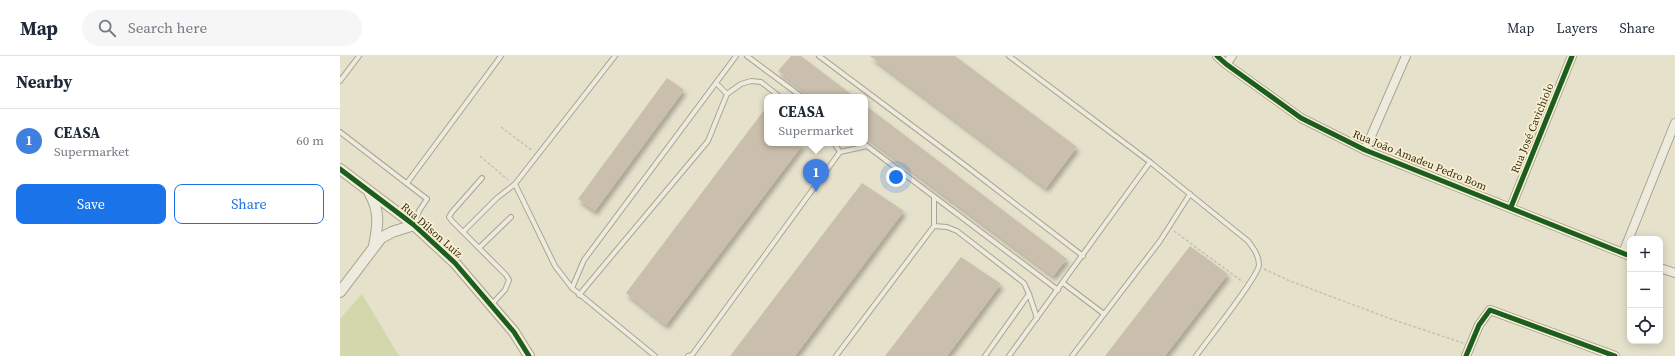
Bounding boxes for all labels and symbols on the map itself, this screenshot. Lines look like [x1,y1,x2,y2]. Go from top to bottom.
street label: Rua José Cavichiolo [1508,81,1557,176]
street label: Rua João Amadeu Pedro Bom [1350,127,1489,194]
pin: 1 [803,159,829,192]
your location [886,167,906,187]
street label: Rua Dilson Luiz [398,199,466,261]

